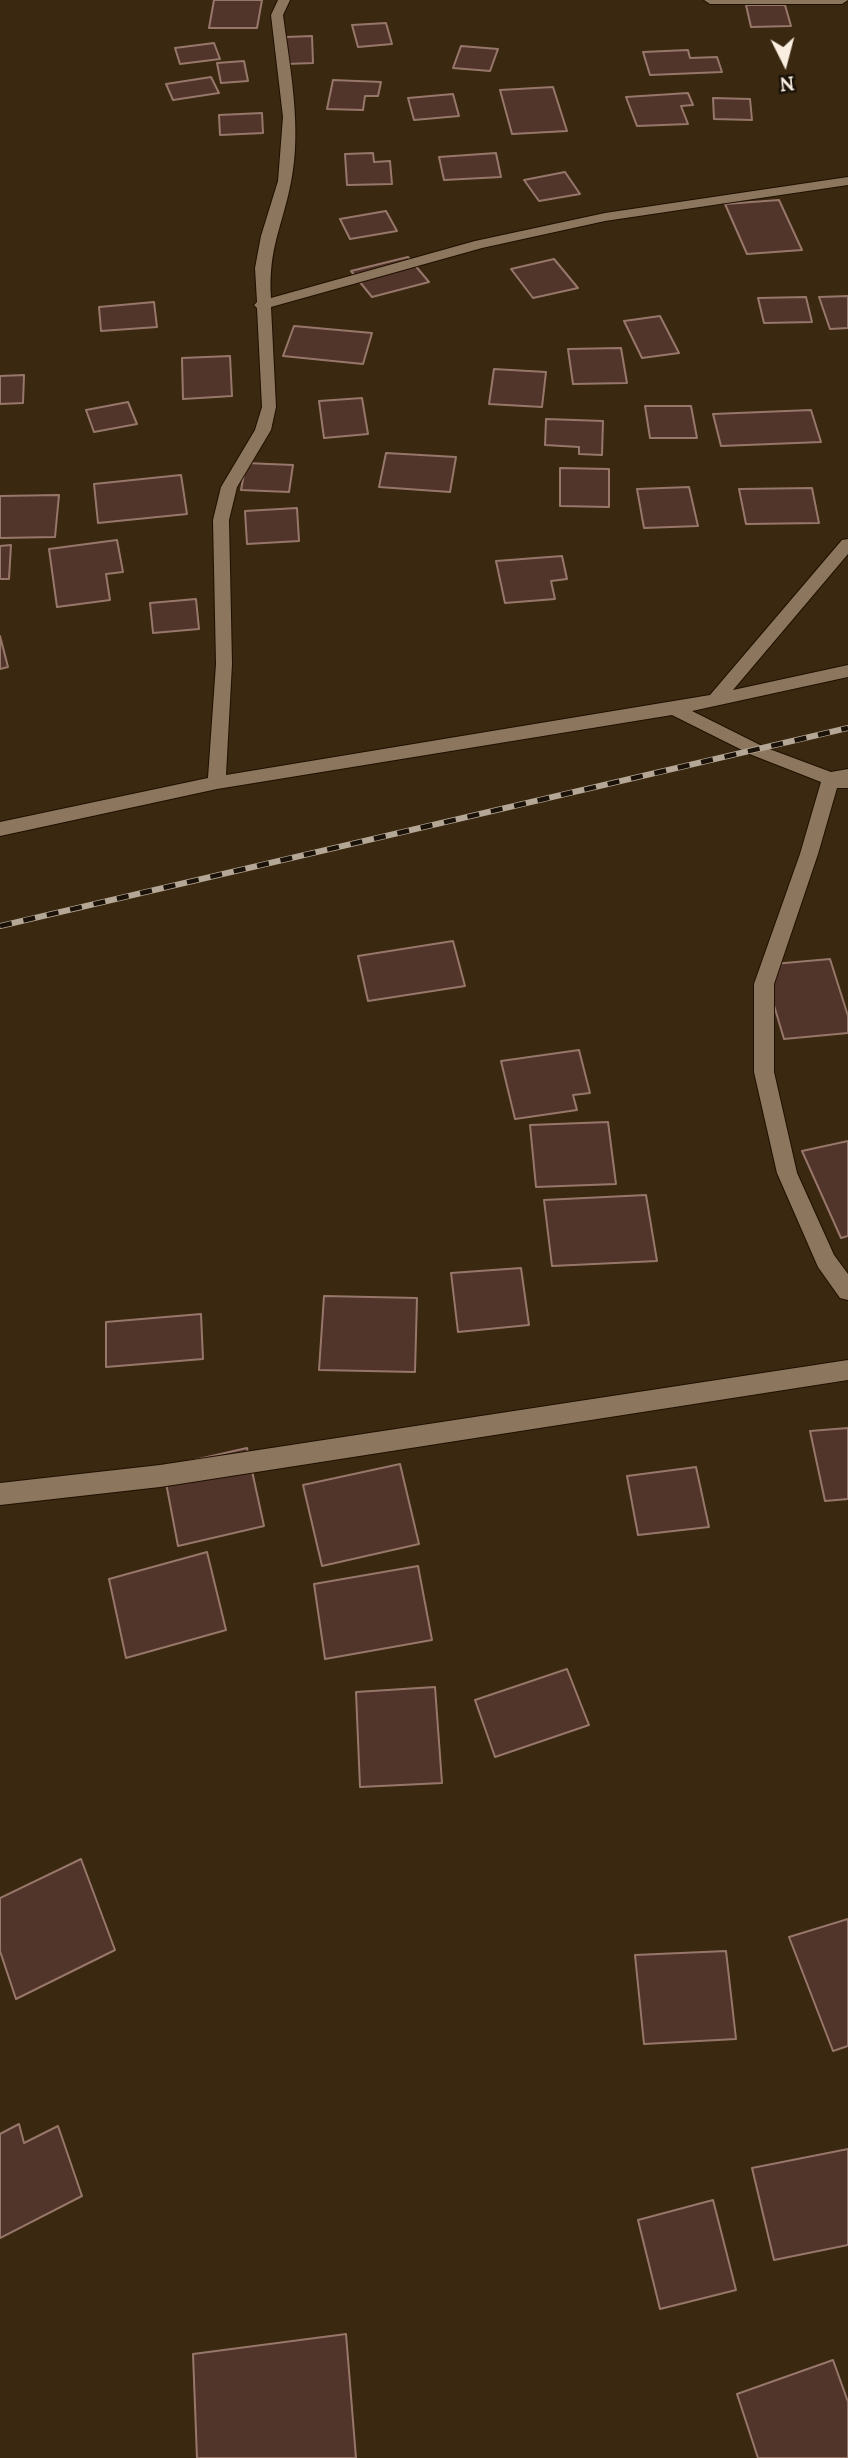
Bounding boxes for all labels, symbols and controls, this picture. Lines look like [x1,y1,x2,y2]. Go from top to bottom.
north arrow [750,28,820,98]
text: N [779,71,796,97]

